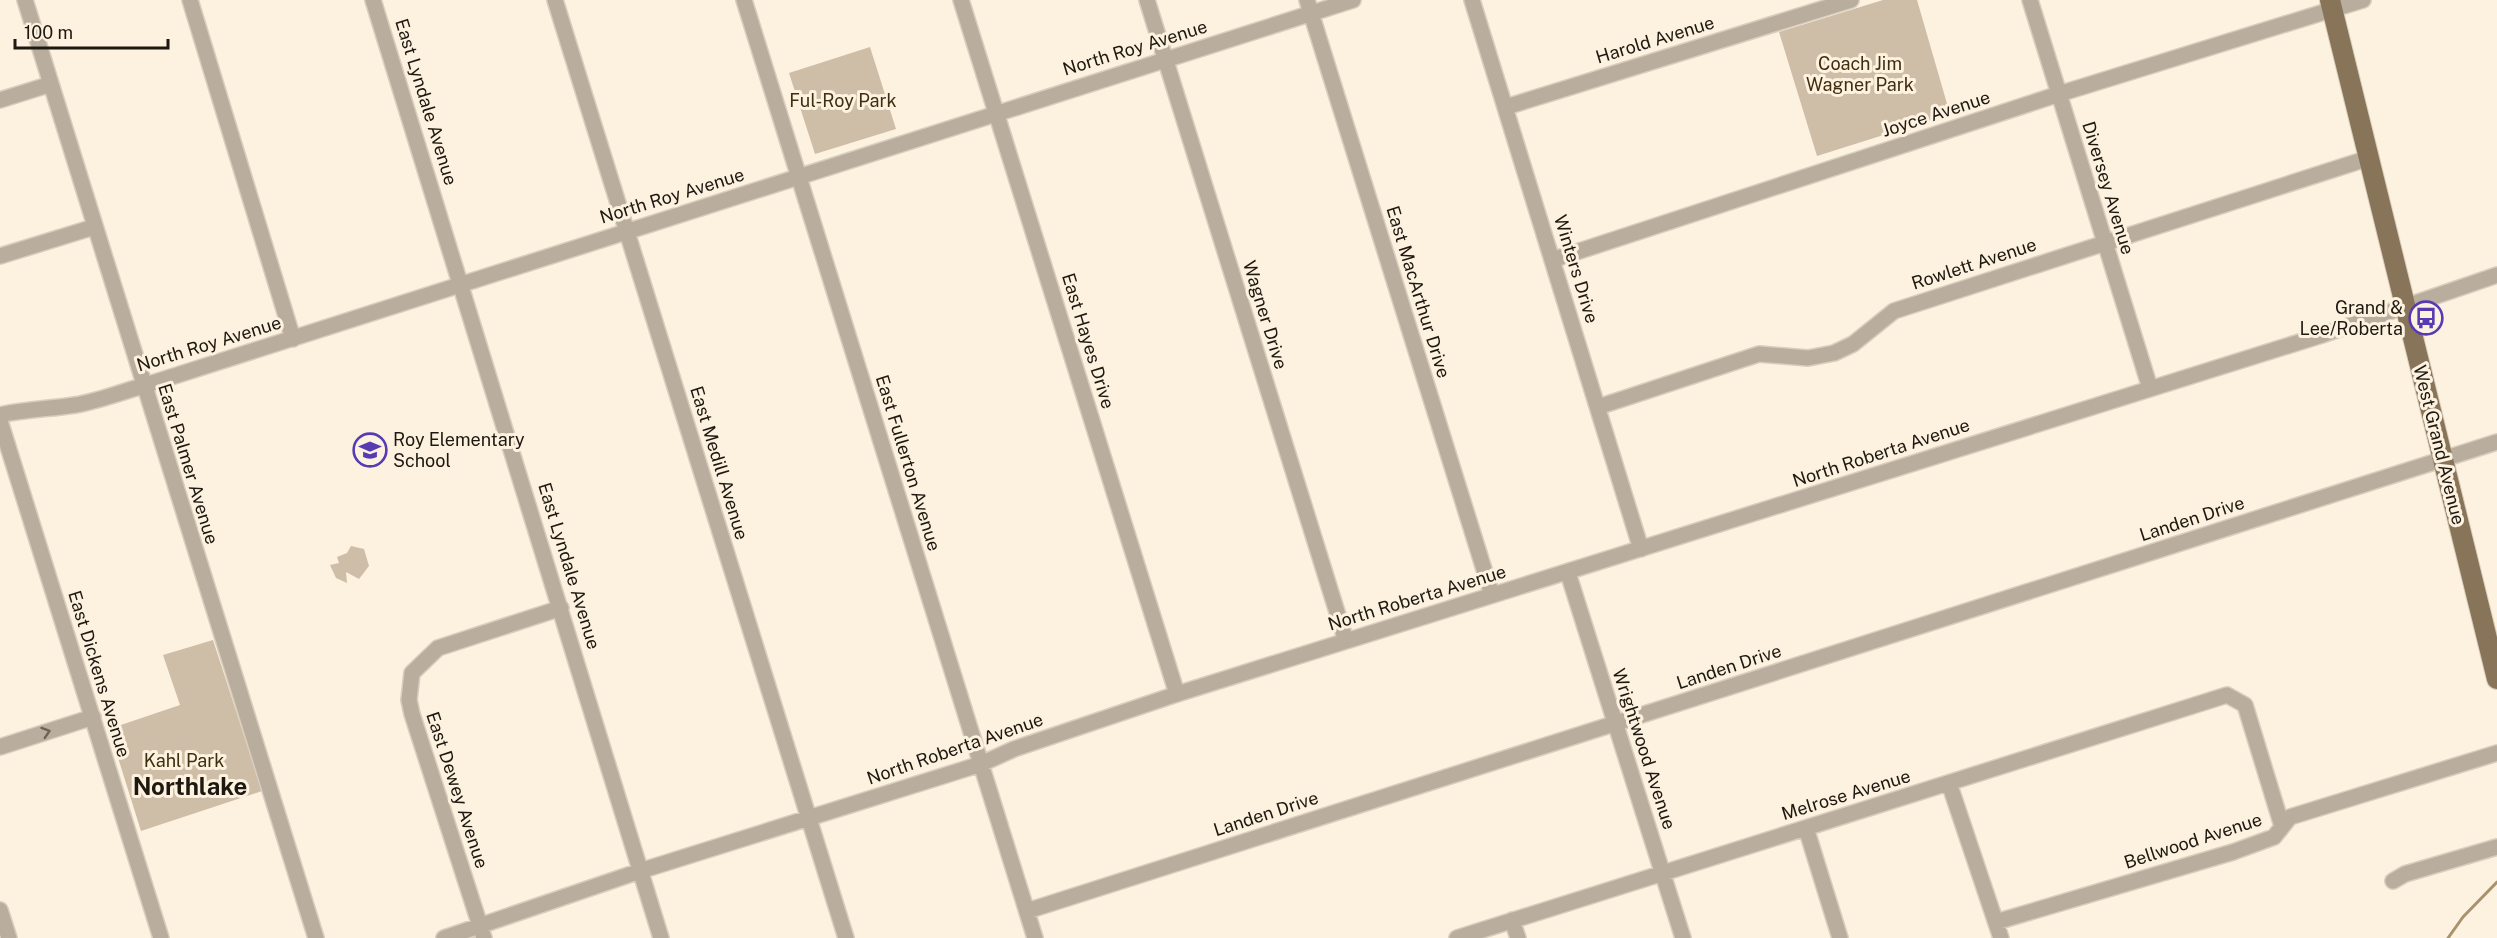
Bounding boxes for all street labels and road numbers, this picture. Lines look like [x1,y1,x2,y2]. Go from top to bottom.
street label: Harold Avenue [1593,12,1717,68]
street label: East Lyndale Avenue [391,16,462,188]
street label: North Roy Avenue [1060,16,1210,79]
street label: Joyce Avenue [1879,86,1993,141]
street label: Diversey Avenue [2078,119,2139,257]
street label: North Roy Avenue [597,164,747,227]
street label: East MacArthur Drive [1382,203,1455,380]
street label: Winters Drive [1550,212,1603,326]
street label: Rowlett Avenue [1909,233,2039,294]
street label: Wagner Drive [1239,258,1292,372]
street label: East Hayes Drive [1058,271,1119,411]
street label: North Roy Avenue [134,312,284,375]
street label: West Grand Avenue [2409,363,2470,527]
street label: East Fullerton Avenue [872,372,945,553]
street label: East Palmer Avenue [154,381,223,547]
street label: East Medill Avenue [686,384,753,542]
street label: North Roberta Avenue [1790,414,1972,491]
street label: East Lyndale Avenue [534,480,605,652]
street label: Landen Drive [2137,492,2247,545]
street label: North Roberta Avenue [1325,560,1508,635]
street label: East Dickens Avenue [64,588,135,760]
street label: Landen Drive [1674,640,1784,693]
street label: Wrightwood Avenue [1609,666,1680,832]
street label: North Roberta Avenue [864,708,1046,789]
street label: East Dewey Avenue [422,709,493,871]
street label: Melrose Avenue [1779,765,1913,824]
street label: Landen Drive [1211,787,1321,840]
street label: Bellwood Avenue [2121,808,2264,873]

